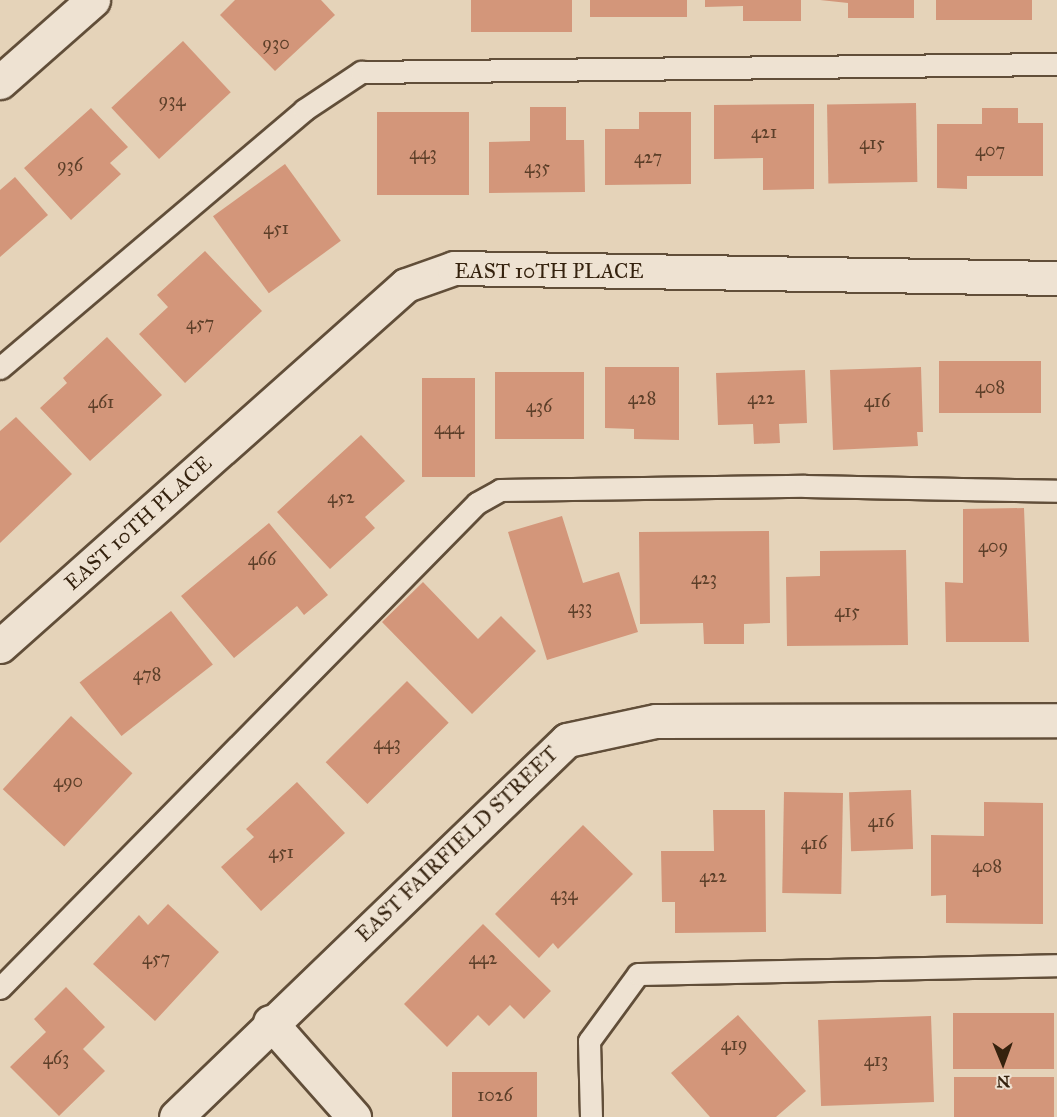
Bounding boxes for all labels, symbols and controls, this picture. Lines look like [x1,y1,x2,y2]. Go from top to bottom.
house number: 930 [262,32,290,54]
house number: 934 [159,89,185,111]
house number: 421 [751,121,777,143]
house number: 415 [859,132,885,154]
house number: 407 [975,139,1005,161]
house number: 443 [409,142,437,164]
house number: 427 [634,146,662,168]
house number: 936 [57,154,83,176]
house number: 435 [524,156,550,178]
house number: 451 [263,217,289,239]
street label: EAST 10TH PLACE [455,258,643,284]
house number: 457 [186,312,214,334]
house number: 408 [975,376,1005,398]
house number: 428 [628,387,656,409]
house number: 422 [747,387,775,409]
house number: 416 [864,390,890,412]
house number: 461 [88,391,114,413]
house number: 436 [526,395,552,417]
house number: 444 [434,417,464,439]
street label: EAST 10TH PLACE [59,450,217,596]
house number: 452 [327,486,355,508]
house number: 409 [978,535,1008,557]
house number: 466 [248,548,276,570]
house number: 423 [691,567,717,589]
house number: 433 [568,596,592,618]
house number: 415 [834,600,860,622]
house number: 478 [133,663,161,685]
house number: 443 [373,732,401,754]
street label: EAST FAIRFIELD STREET [351,741,563,947]
house number: 490 [53,770,83,792]
house number: 416 [868,810,894,832]
house number: 416 [801,832,827,854]
house number: 451 [268,841,294,863]
house number: 408 [972,855,1002,877]
house number: 422 [699,865,727,887]
house number: 434 [550,883,578,905]
house number: 457 [142,947,170,969]
house number: 442 [469,947,497,969]
house number: 419 [721,1033,747,1055]
north arrow [973,1033,1033,1093]
house number: 463 [43,1047,69,1069]
house number: 413 [864,1049,888,1071]
text: N [996,1072,1010,1091]
house number: 1026 [477,1084,513,1106]

